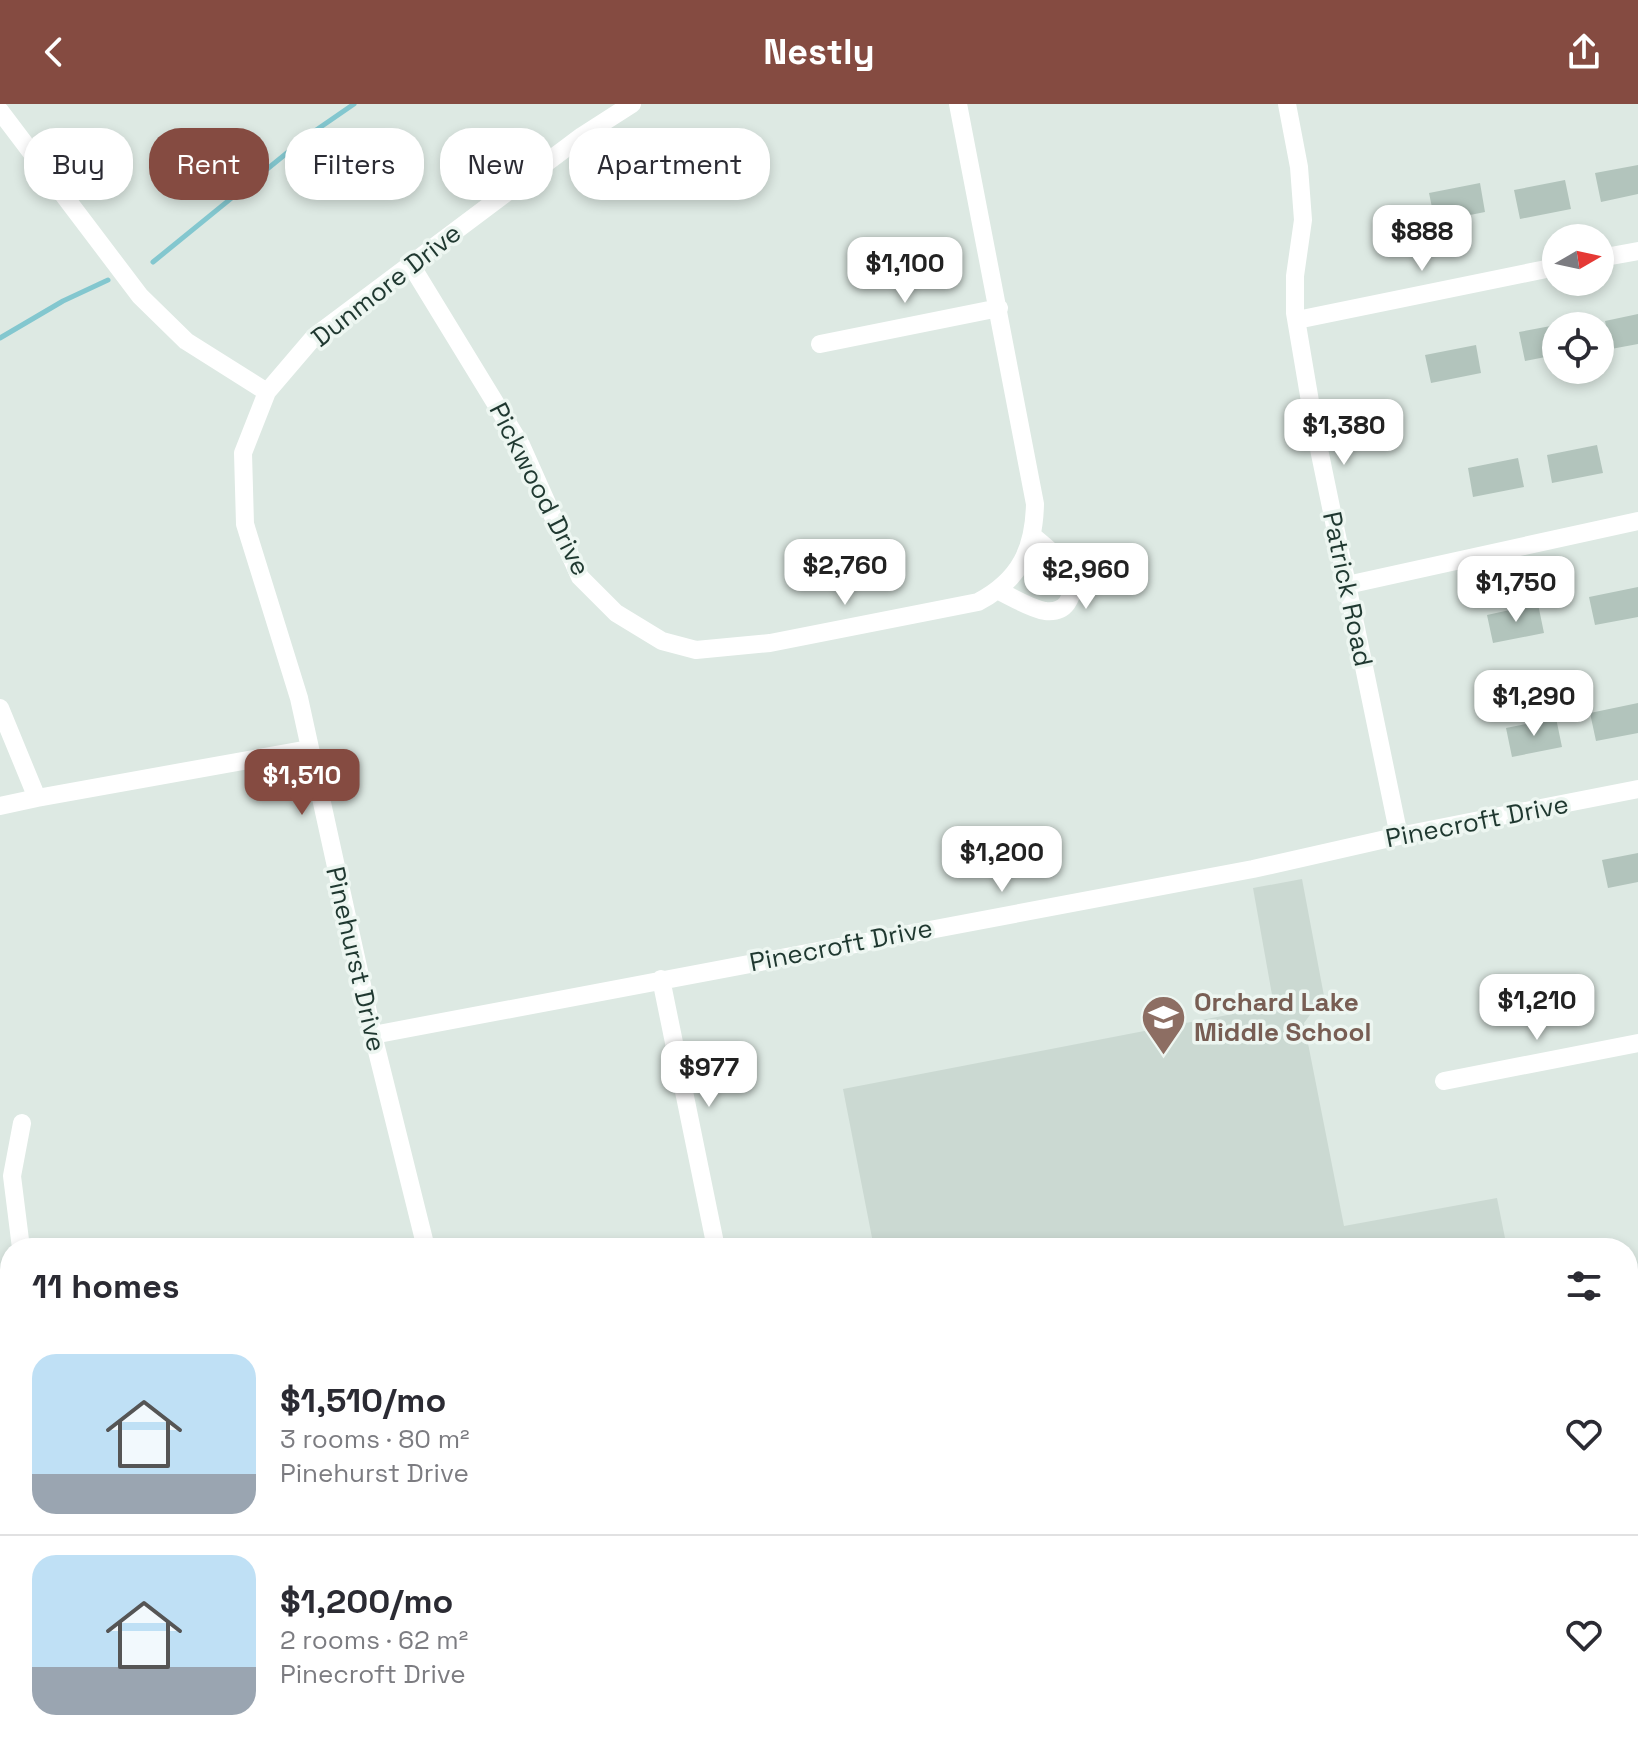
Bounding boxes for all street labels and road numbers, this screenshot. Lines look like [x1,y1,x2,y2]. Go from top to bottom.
street label: Dunmore Drive [304,216,468,354]
street label: Pickwood Drive [482,397,598,581]
street label: Patrick Road [1315,508,1381,670]
street label: Pinecroft Drive [1383,787,1571,855]
street label: Pinehurst Drive [318,863,394,1055]
street label: Pinecroft Drive [747,911,935,979]

